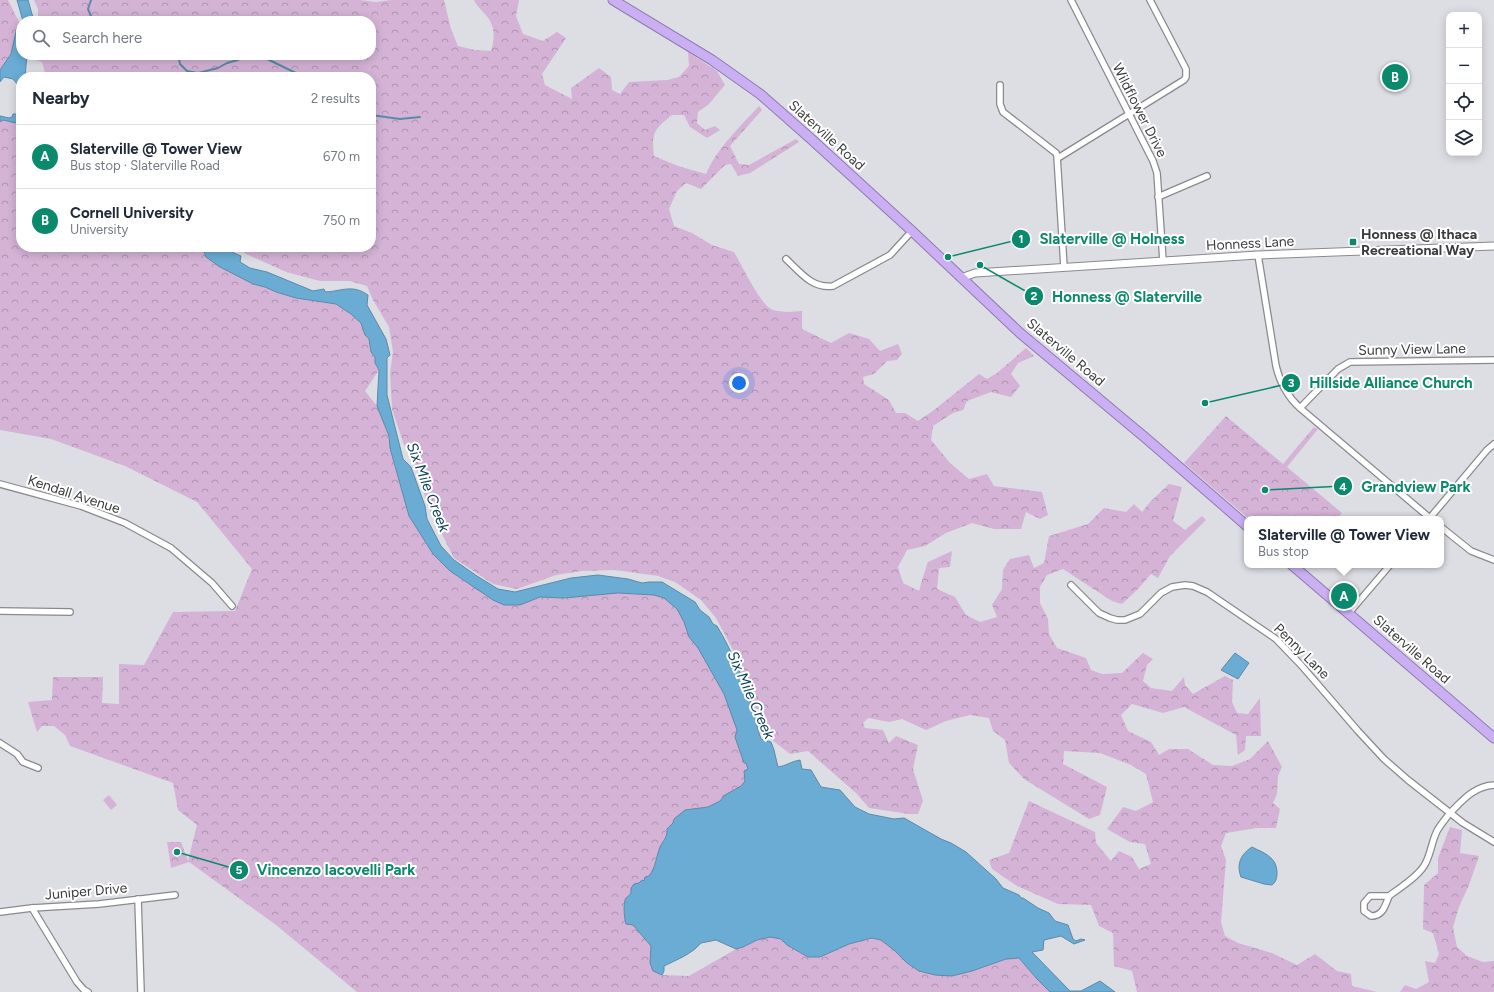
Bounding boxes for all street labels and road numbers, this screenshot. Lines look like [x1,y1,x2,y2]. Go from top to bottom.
street label: Wildflower Drive [1109,60,1171,160]
street label: Slaterville Road [785,97,868,174]
street label: Honness Lane [1206,233,1295,254]
street label: Slaterville Road [1023,315,1108,390]
street label: Sunny View Lane [1358,340,1466,359]
street label: Kendall Avenue [25,472,123,518]
street label: Slaterville Road [1370,611,1454,687]
street label: Penny Lane [1270,620,1333,683]
street label: Juniper Drive [44,879,128,904]

